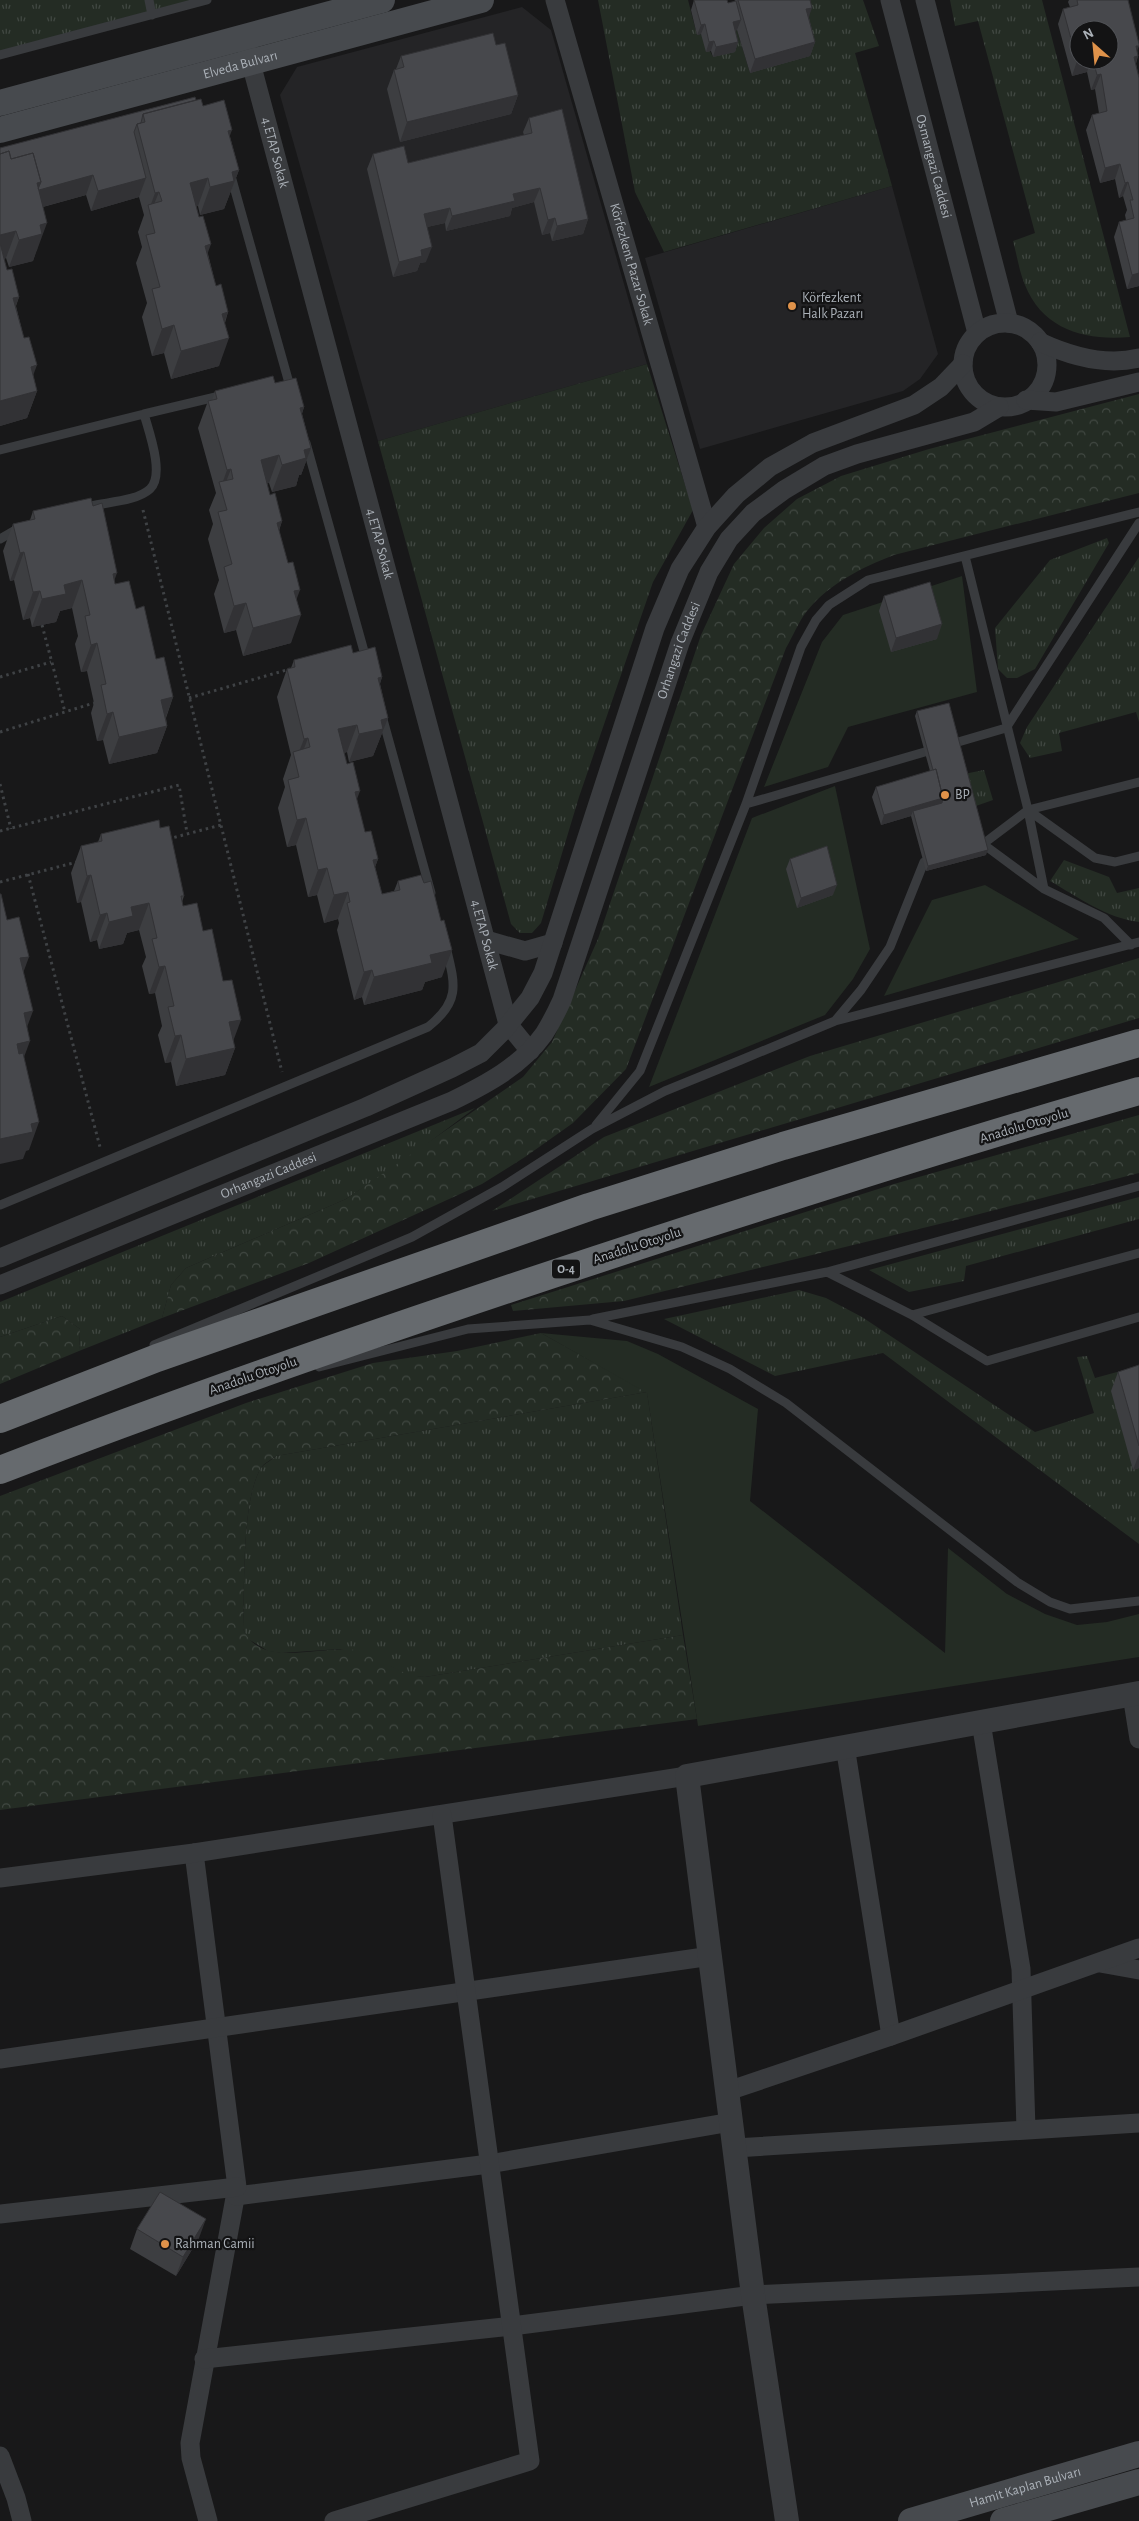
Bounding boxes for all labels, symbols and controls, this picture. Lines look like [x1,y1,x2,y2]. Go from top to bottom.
north arrow [1069,20,1119,70]
text: N [1081,26,1096,43]
street label: Elveda Bulvarı [202,48,279,82]
street label: Osmangazi Caddesi [913,113,954,220]
street label: 4.ETAP Sokak [259,116,291,190]
street label: Körfezkent Pazar Sokak [607,202,656,327]
place label: Körfezkent Halk Pazarı [802,291,863,321]
marker: Körfezkent Halk Pazarı [786,300,798,312]
street label: 4.ETAP Sokak [363,507,396,581]
street label: Orhangazi Caddesi [655,600,703,701]
place label: BP [955,788,970,802]
marker: BP [939,789,951,801]
street label: 4.ETAP Sokak [468,898,500,972]
street label: Anadolu Otoyolu [978,1106,1070,1146]
street label: Orhangazi Caddesi [219,1150,319,1201]
street label: Anadolu Otoyolu [591,1225,683,1267]
road number: O-4 [552,1260,580,1278]
street label: Anadolu Otoyolu [207,1354,299,1398]
place label: Rahman Camii [175,2237,255,2251]
marker: Rahman Camii [159,2238,171,2250]
street label: Hamit Kaplan Bulvarı [968,2464,1083,2510]

